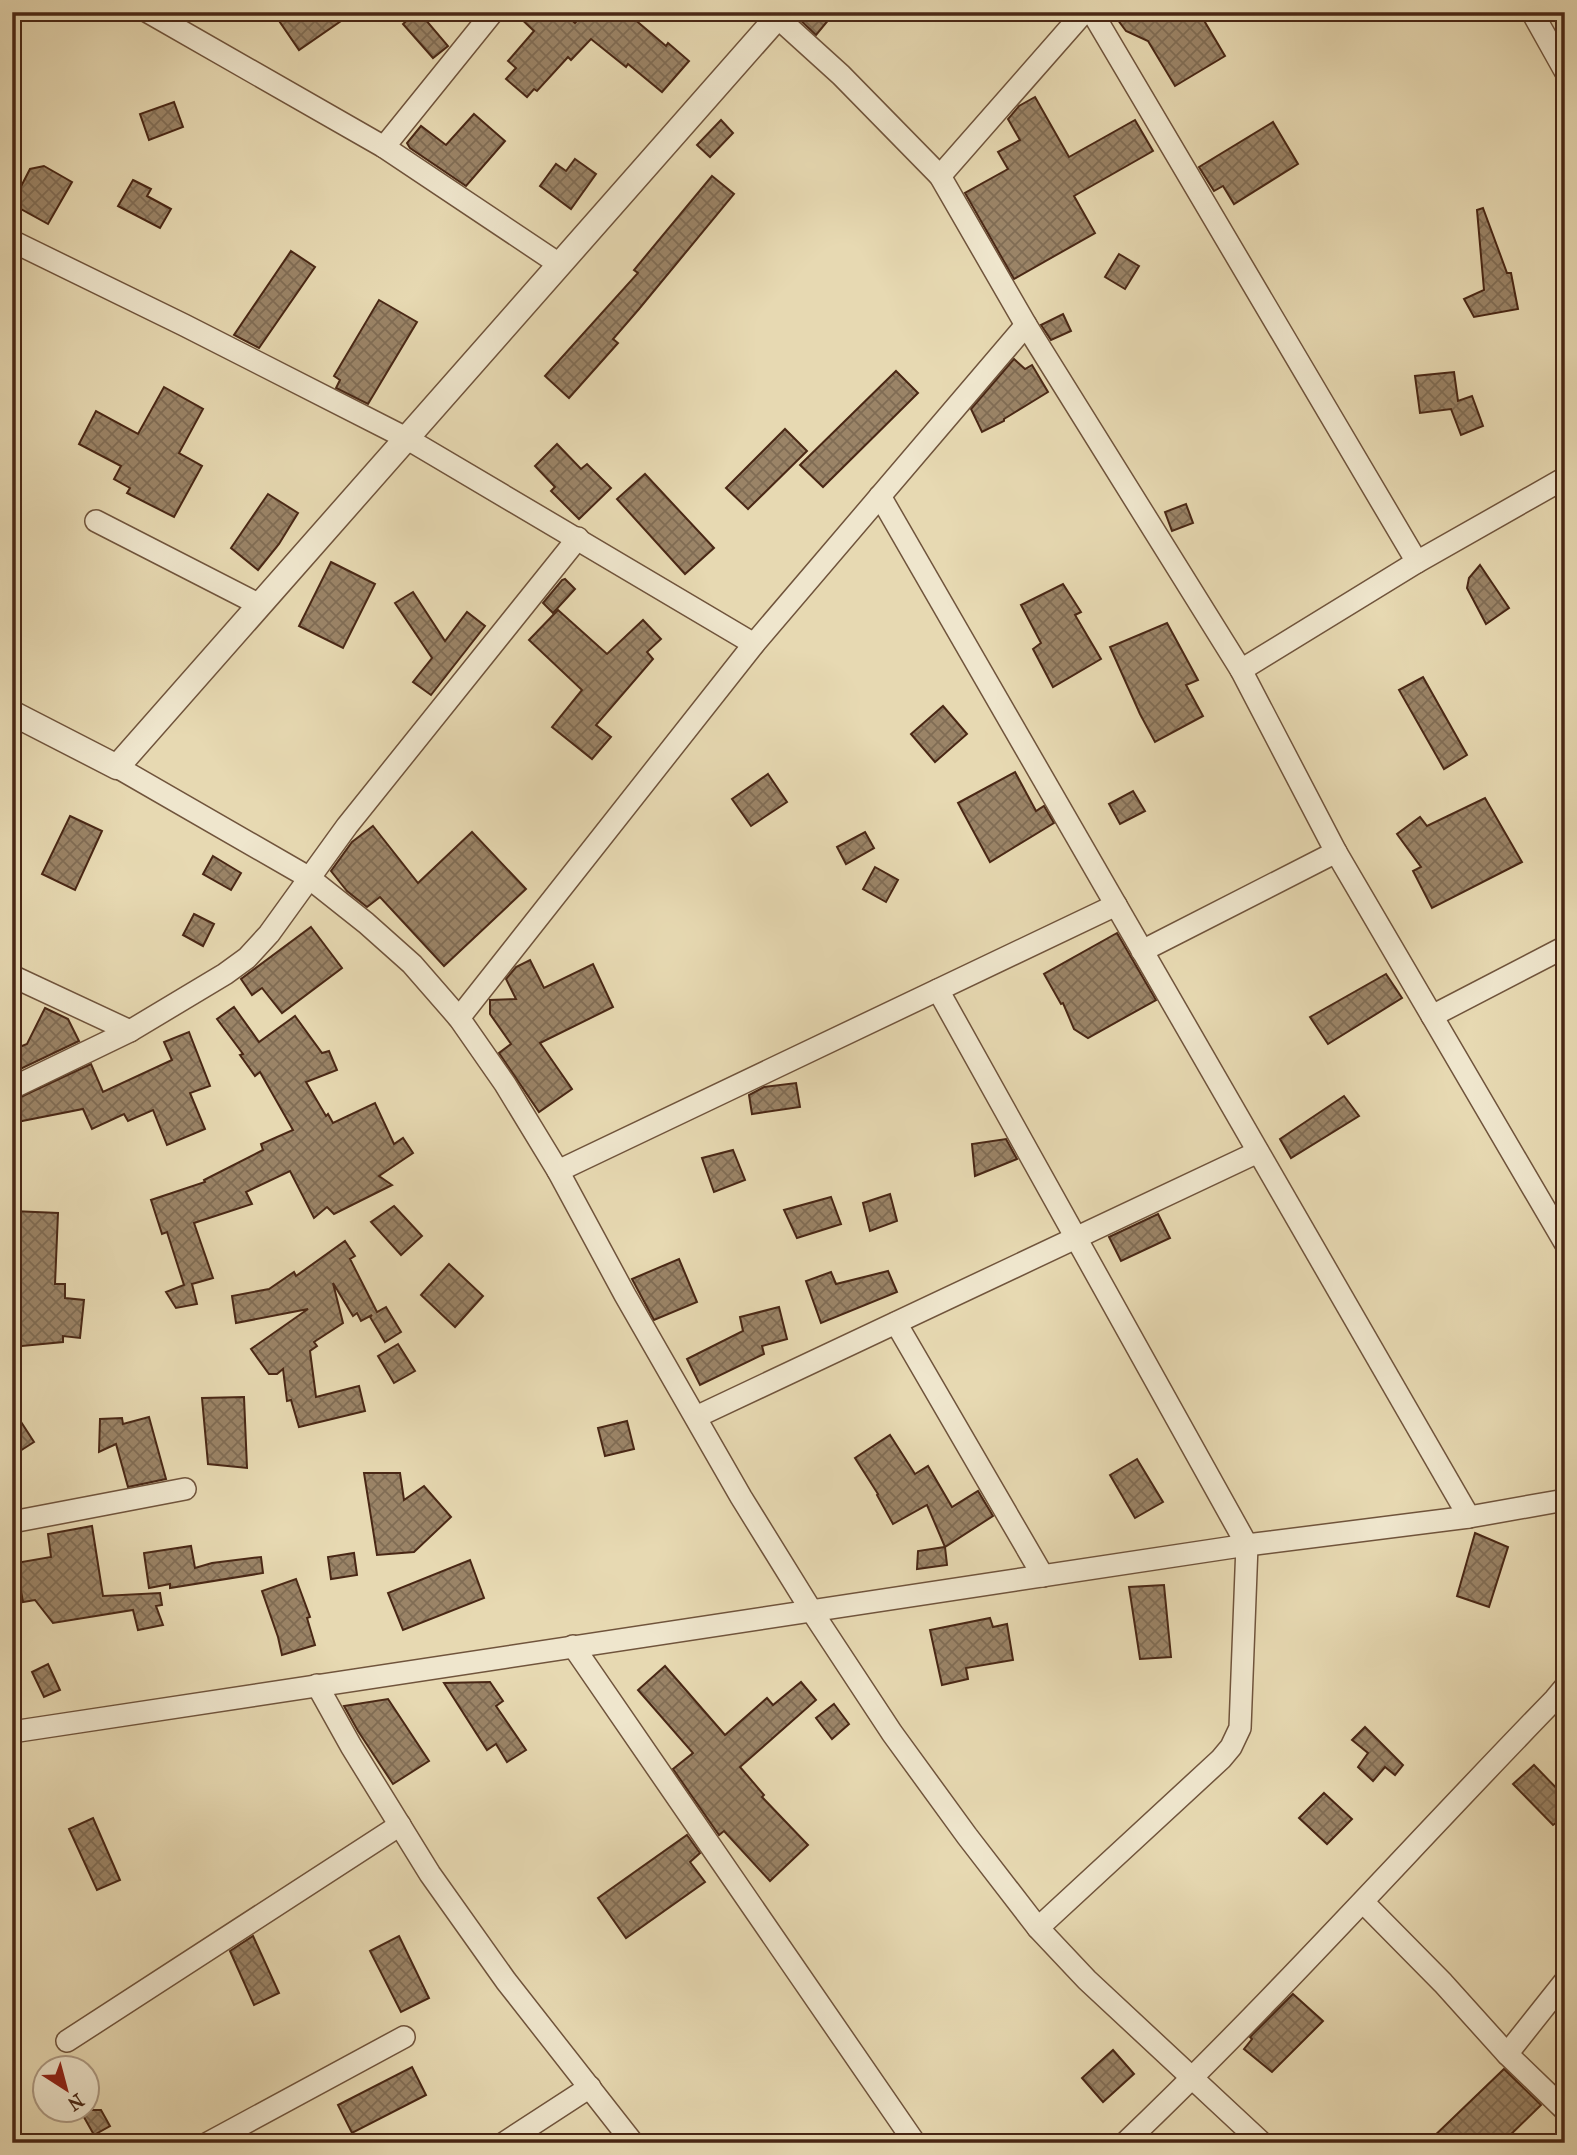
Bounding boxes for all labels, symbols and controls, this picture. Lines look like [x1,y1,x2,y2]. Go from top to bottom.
north arrow [32,2054,102,2124]
text: N [63,2089,88,2115]

